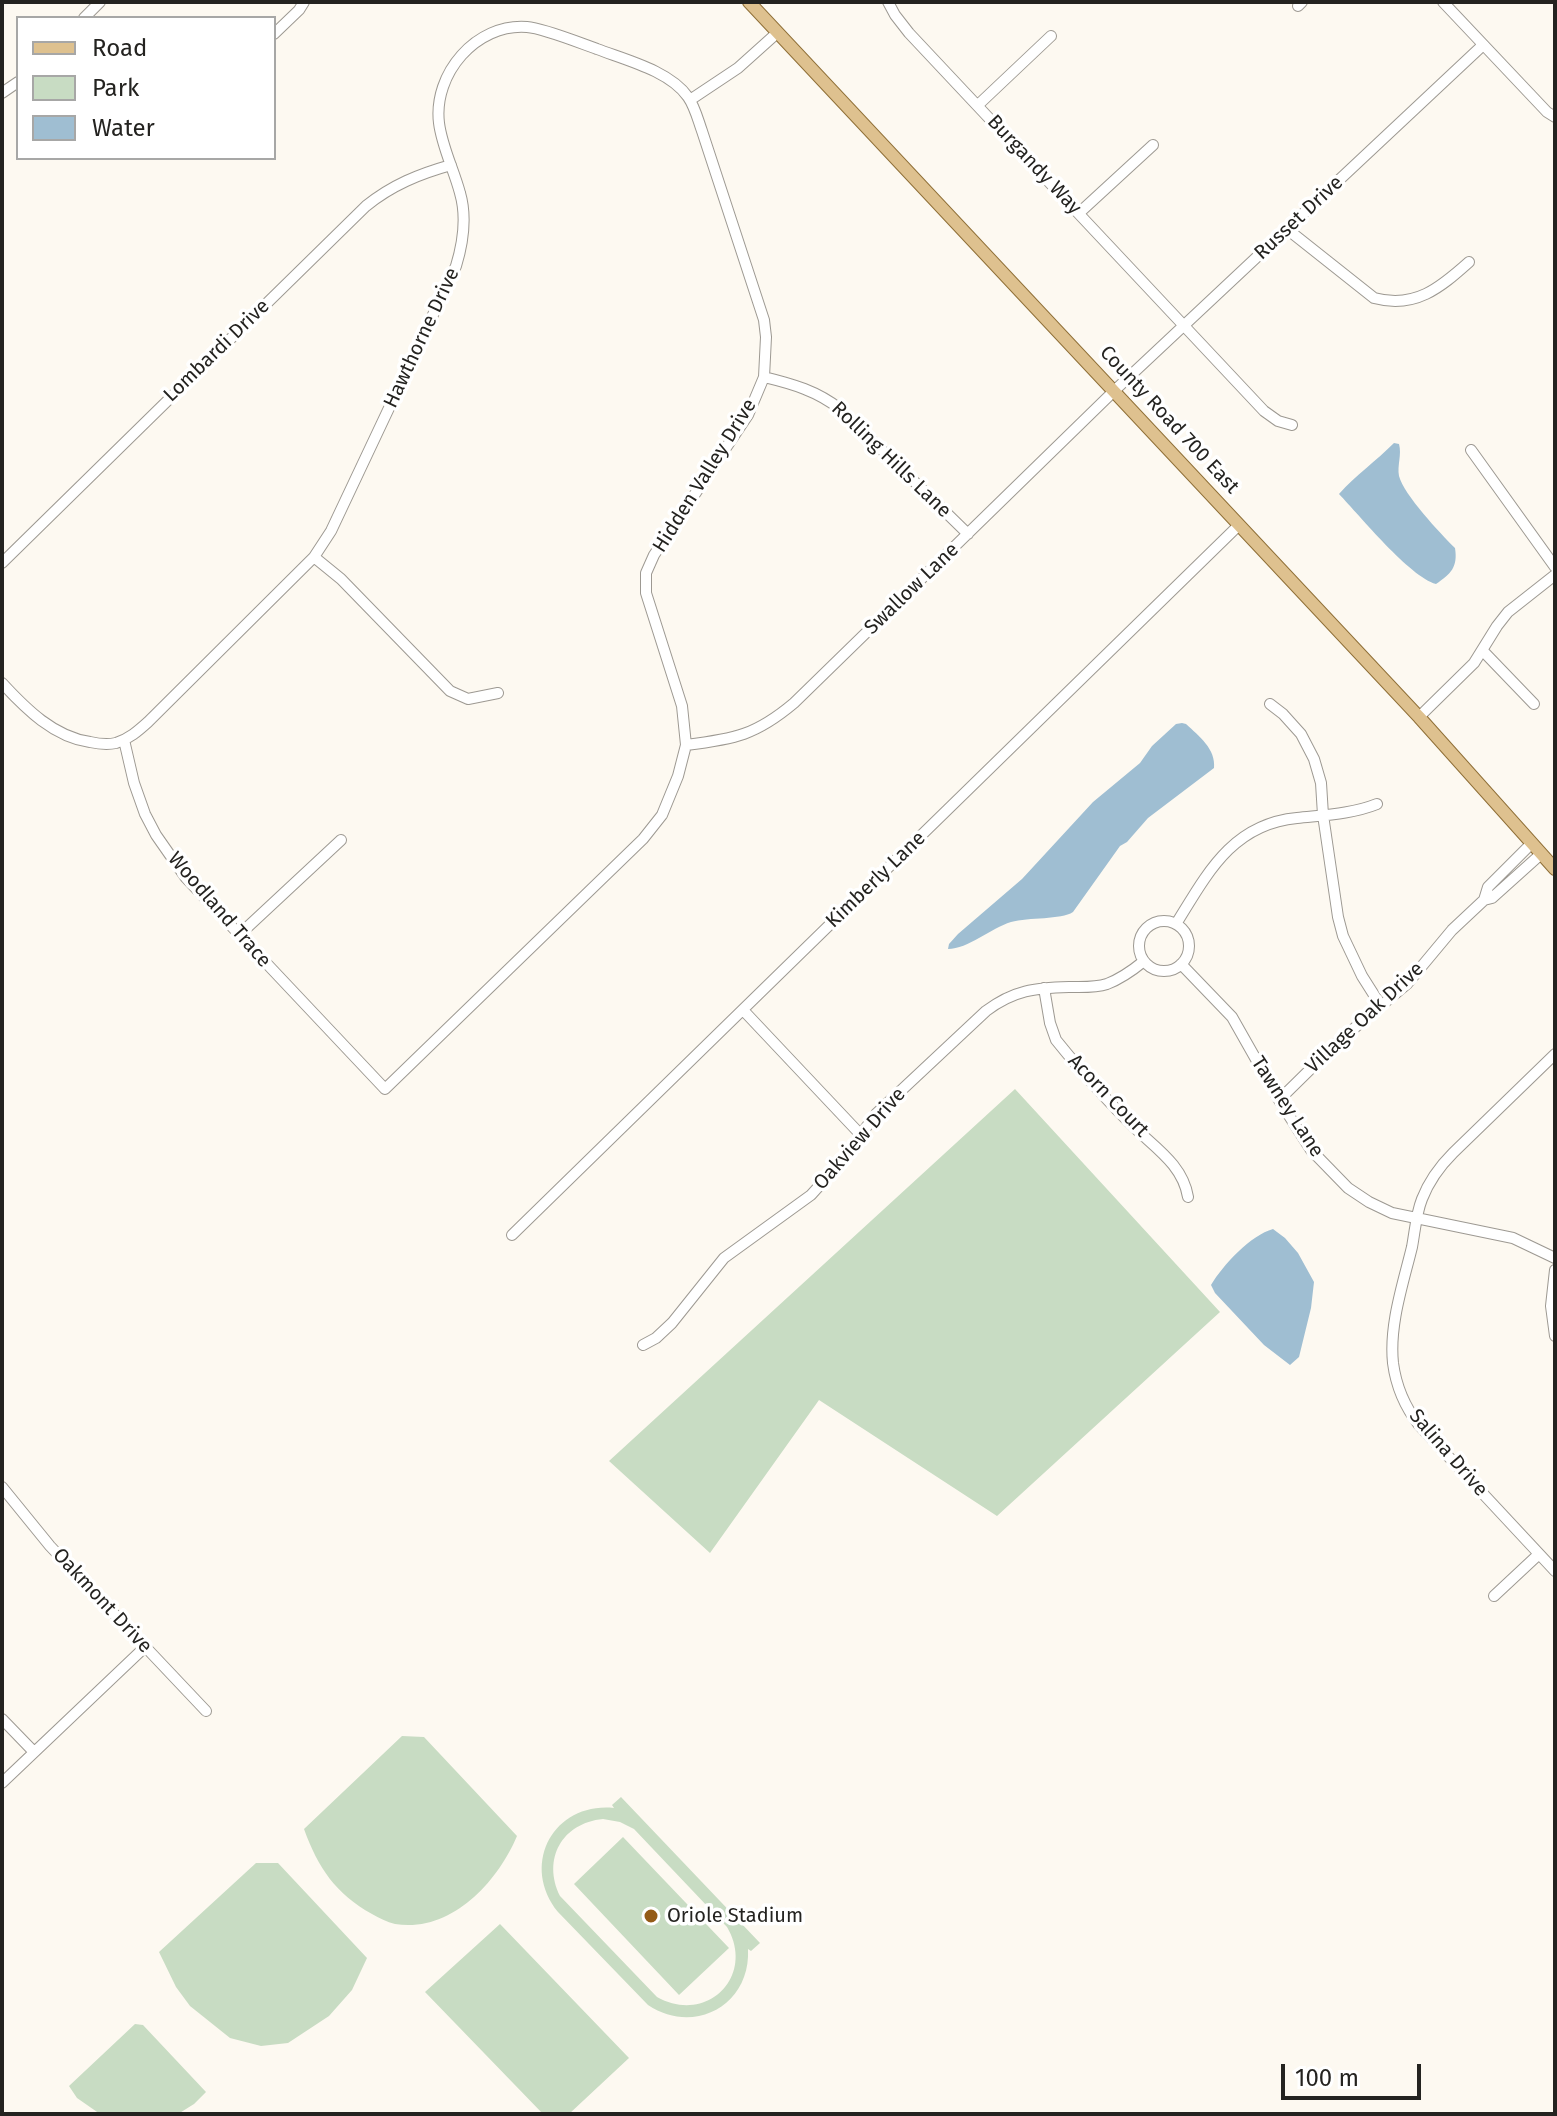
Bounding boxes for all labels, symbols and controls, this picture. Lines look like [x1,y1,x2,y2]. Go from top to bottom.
legend [16,16,276,160]
text: Road [92,34,147,62]
text: Park [92,74,139,102]
street label: Burgandy Way [982,110,1086,220]
text: Water [92,114,155,142]
street label: Russet Drive [1250,171,1348,265]
street label: Hawthorne Drive [379,264,465,412]
street label: Lombardi Drive [159,295,275,407]
street label: County Road 700 East [1094,341,1244,499]
street label: Hidden Valley Drive [648,395,762,557]
street label: Rolling Hills Lane [826,397,956,523]
street label: Swallow Lane [860,538,964,640]
street label: Kimberly Lane [821,827,931,933]
street label: Woodland Trace [162,847,276,973]
street label: Village Oak Drive [1301,957,1429,1079]
street label: Acorn Court [1063,1050,1153,1142]
street label: Tawney Lane [1246,1052,1328,1162]
street label: Oakview Drive [809,1083,911,1195]
street label: Salina Drive [1404,1404,1492,1502]
street label: Oakmont Drive [47,1544,157,1658]
place label: Oriole Stadium [667,1904,803,1928]
marker: Oriole Stadium [642,1907,660,1925]
scale bar [1285,2048,1425,2098]
text: 100 m [1295,2064,1359,2092]

